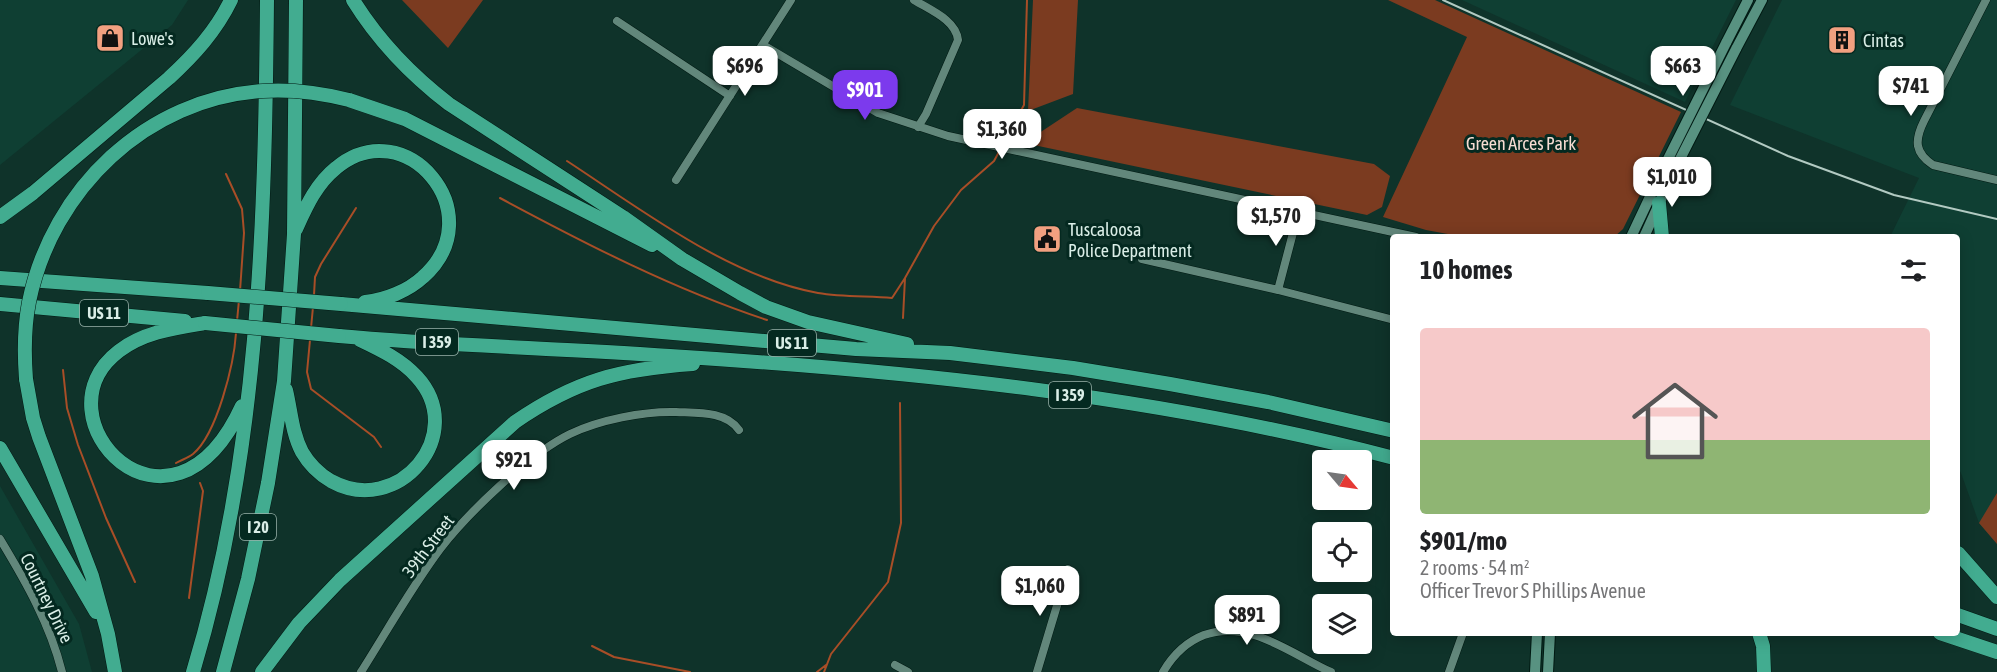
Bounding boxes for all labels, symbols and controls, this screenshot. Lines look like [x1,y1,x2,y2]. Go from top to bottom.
shop icon: Lowe's [94,22,126,54]
building icon: Cintas [1826,24,1858,56]
place label: Lowe's [131,28,174,49]
place label: Cintas [1863,30,1904,51]
pin: $696 [709,46,781,97]
pin: $663 [1647,46,1719,97]
text: $696 [727,54,763,77]
text: $663 [1665,54,1701,77]
pin: $741 [1875,66,1947,117]
pin: $901 [829,70,901,121]
text: $741 [1893,74,1929,97]
text: $901 [847,78,883,101]
pin: $1,360 [953,109,1051,160]
text: $1,360 [977,117,1027,140]
park label: Green Arces Park [1466,133,1576,154]
pin: $1,010 [1623,157,1721,208]
text: $1,010 [1647,165,1697,188]
pin: $1,570 [1227,196,1325,247]
text: $1,570 [1251,204,1301,227]
place label: Tuscaloosa Police Department [1068,219,1192,261]
public building icon: Tuscaloosa Police Department [1031,223,1063,255]
icon: filters [1897,254,1930,287]
text: 10 homes [1420,255,1513,285]
road number: US 11 [80,300,128,326]
road number: I 359 [416,329,458,355]
road number: US 11 [768,330,816,356]
icon: home [1621,367,1729,475]
road number: I 359 [1049,382,1091,408]
pin: $921 [478,440,550,491]
text: $921 [496,448,532,471]
north arrow [1312,450,1372,510]
map controls [1312,450,1372,654]
street label: 39th Street [398,511,458,581]
road number: I 20 [240,514,276,540]
button: locate [1312,522,1372,582]
text: $901/mo [1420,526,1507,556]
street label: Courtney Drive [16,550,78,646]
text: 2 rooms · 54 m² [1420,556,1530,579]
pin: $1,060 [991,566,1089,617]
text: $1,060 [1015,574,1065,597]
text: Officer Trevor S Phillips Avenue [1420,579,1646,602]
button: layers [1312,594,1372,654]
pin: $891 [1211,595,1283,646]
text: $891 [1229,603,1265,626]

